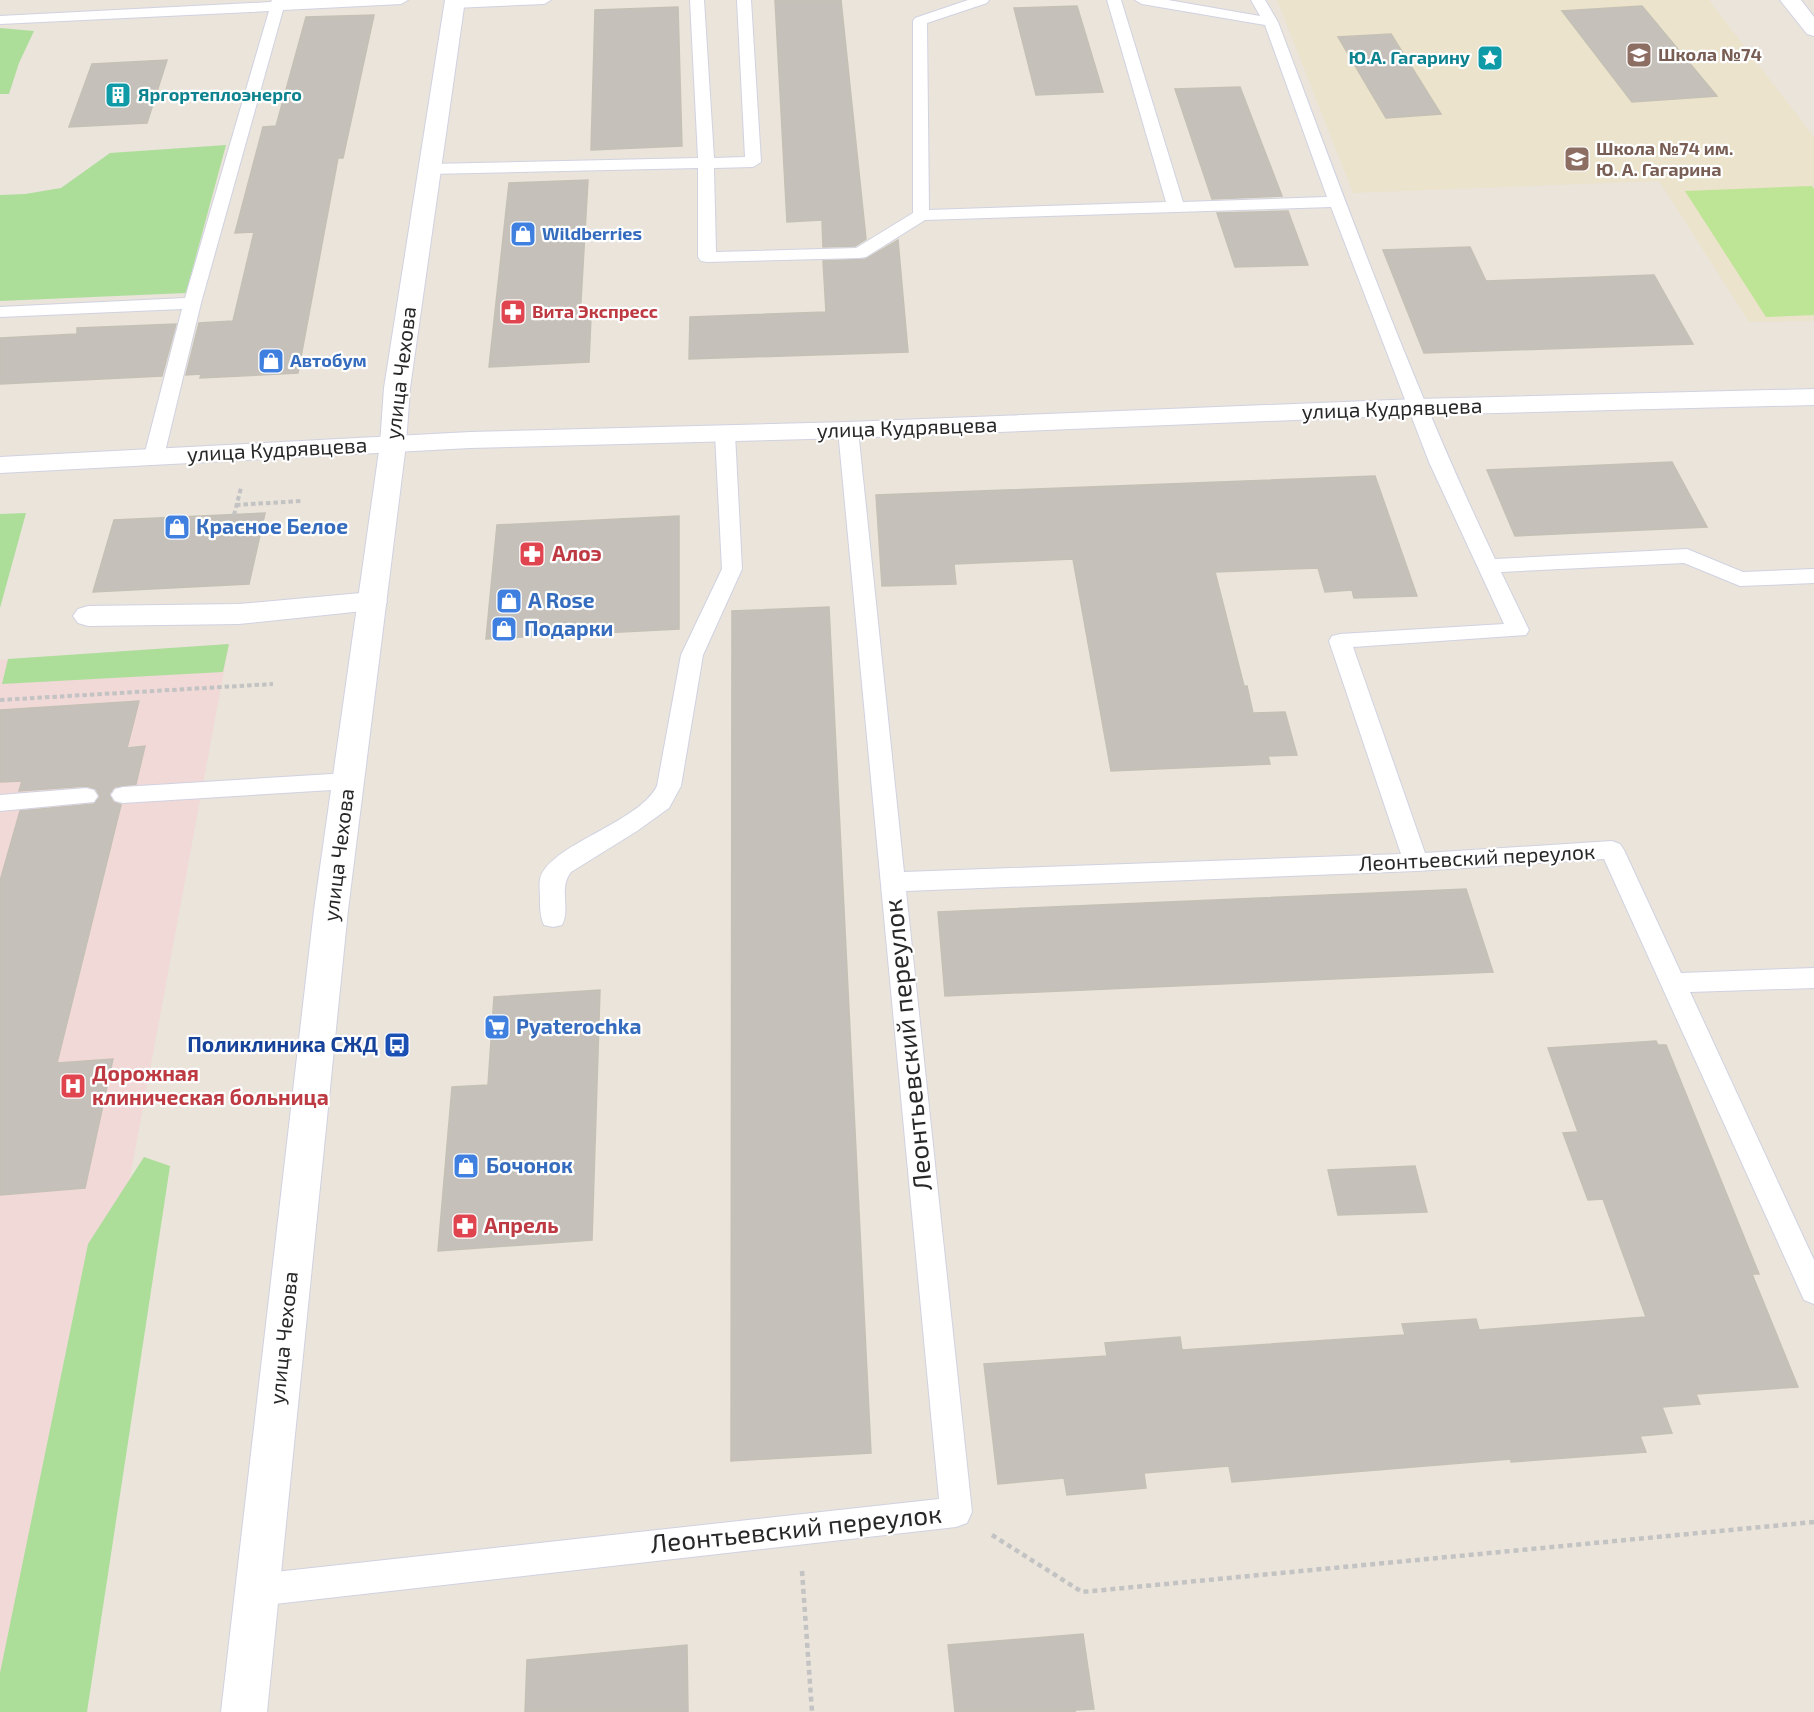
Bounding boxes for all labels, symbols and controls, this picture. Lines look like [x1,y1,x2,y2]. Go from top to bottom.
school or university icon: Школа №74 [1624,40,1654,70]
place icon: Ю.А. Гагарину [1475,43,1505,73]
place label: Школа №74 [1658,43,1762,65]
place label: Ю.А. Гагарину [1348,46,1471,68]
building icon: Яргортеплоэнерго [103,80,133,110]
place label: Яргортеплоэнерго [138,83,302,105]
place label: Школа №74 им. Ю. А. Гагарина [1596,137,1733,180]
school or university icon: Школа №74 им. Ю. А. Гагарина [1562,144,1592,174]
shop icon: Wildberries [508,219,538,249]
place label: Wildberries [542,222,642,244]
pharmacy icon: Вита Экспресс [498,297,528,327]
place label: Вита Экспресс [532,300,658,322]
street label: улица Чехова [379,305,421,441]
shop icon: Автобум [256,346,286,376]
place label: Автобум [290,349,367,371]
street label: улица Кудрявцева [1301,392,1483,424]
street label: улица Кудрявцева [816,411,998,443]
street label: улица Кудрявцева [186,431,368,467]
shop icon: Красное Белое [162,512,192,542]
place label: Красное Белое [196,513,348,538]
pharmacy icon: Алоэ [517,539,547,569]
place label: Алоэ [552,540,602,565]
shop icon: A Rose [494,586,524,616]
place label: A Rose [528,587,595,612]
shop icon: Подарки [489,614,519,644]
place label: Подарки [524,615,613,640]
street label: улица Чехова [317,787,359,923]
street label: Леонтьевский переулок [1358,838,1596,876]
street label: Леонтьевский переулок [876,898,938,1192]
supermarket icon: Pyaterochka [482,1012,512,1042]
place label: Pyaterochka [516,1013,641,1039]
bus stop icon: Поликлиника СЖД [382,1030,412,1060]
place label: Поликлиника СЖД [187,1031,378,1056]
place label: Дорожная клиническая больница [92,1060,329,1109]
hospital icon: Дорожная клиническая больница [58,1071,88,1101]
shop icon: Бочонок [451,1151,481,1181]
place label: Бочонок [486,1152,573,1177]
pharmacy icon: Апрель [450,1211,480,1241]
place label: Апрель [484,1212,559,1237]
street label: улица Чехова [263,1270,303,1406]
street label: Леонтьевский переулок [649,1497,943,1559]

